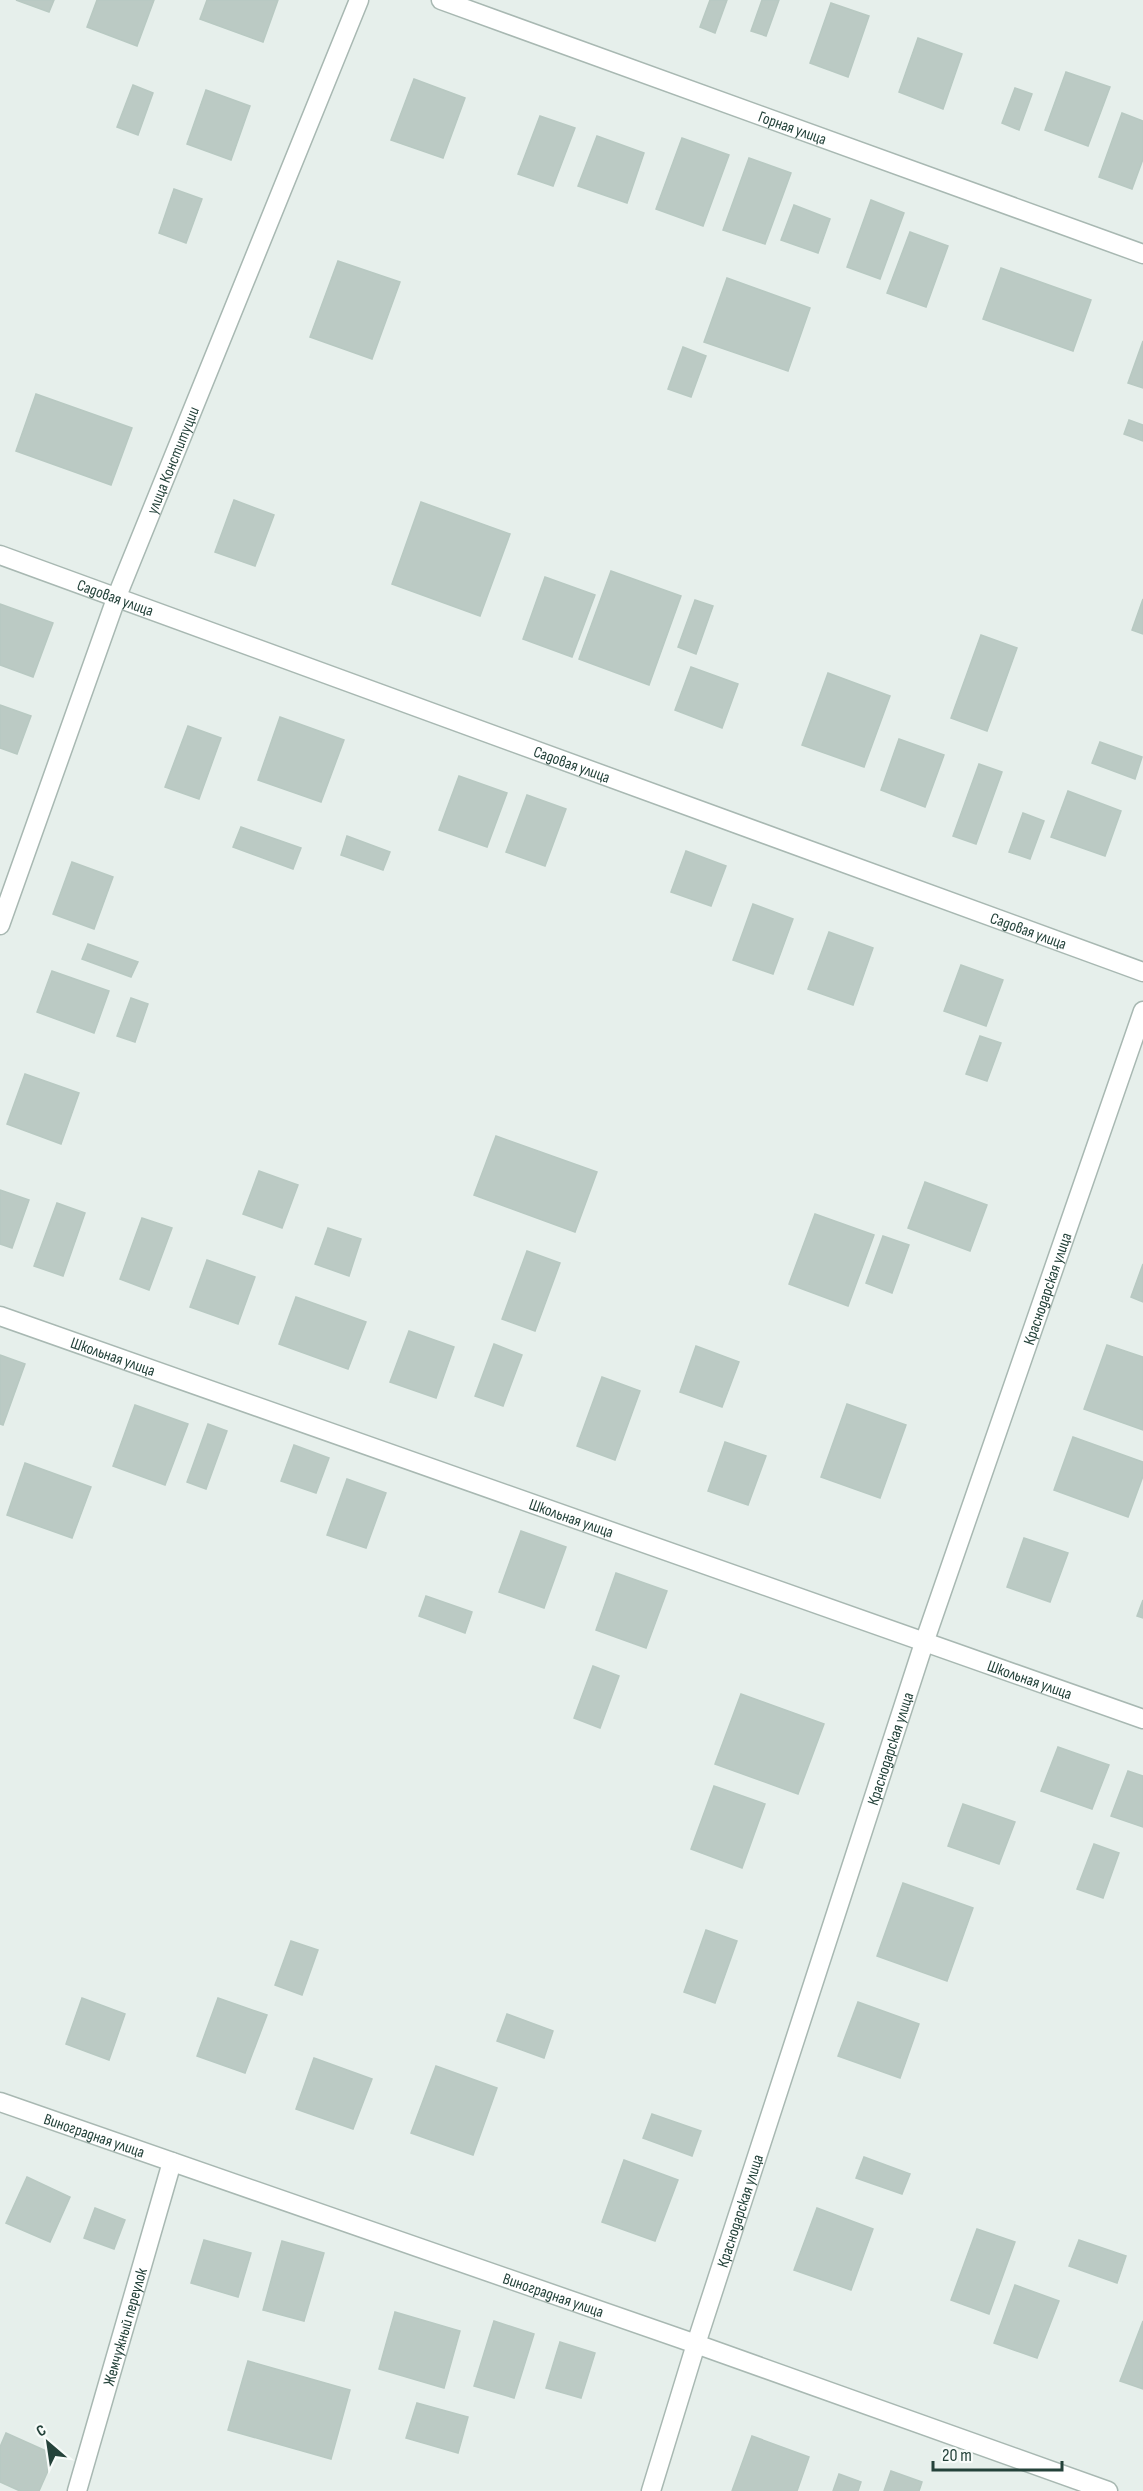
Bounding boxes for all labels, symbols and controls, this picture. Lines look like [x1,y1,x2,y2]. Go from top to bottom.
street label: Горная улица [756,108,829,150]
street label: улица Конституции [143,404,204,517]
street label: Садовая улица [74,576,156,621]
street label: Садовая улица [531,743,612,788]
street label: Садовая улица [987,909,1069,954]
street label: Краснодарская улица [1020,1230,1076,1348]
street label: Школьная улица [68,1334,157,1381]
street label: Школьная улица [526,1495,616,1543]
street label: Школьная улица [985,1657,1074,1704]
street label: Краснодарская улица [864,1690,918,1808]
street label: Виноградная улица [41,2110,147,2163]
street label: Краснодарская улица [714,2152,768,2270]
street label: Жемчужный переулок [100,2265,152,2388]
street label: Виноградная улица [500,2270,606,2322]
north arrow [18,2413,78,2473]
text: С [33,2421,50,2441]
scale bar [933,2434,1062,2472]
text: 20 m [942,2445,972,2466]

